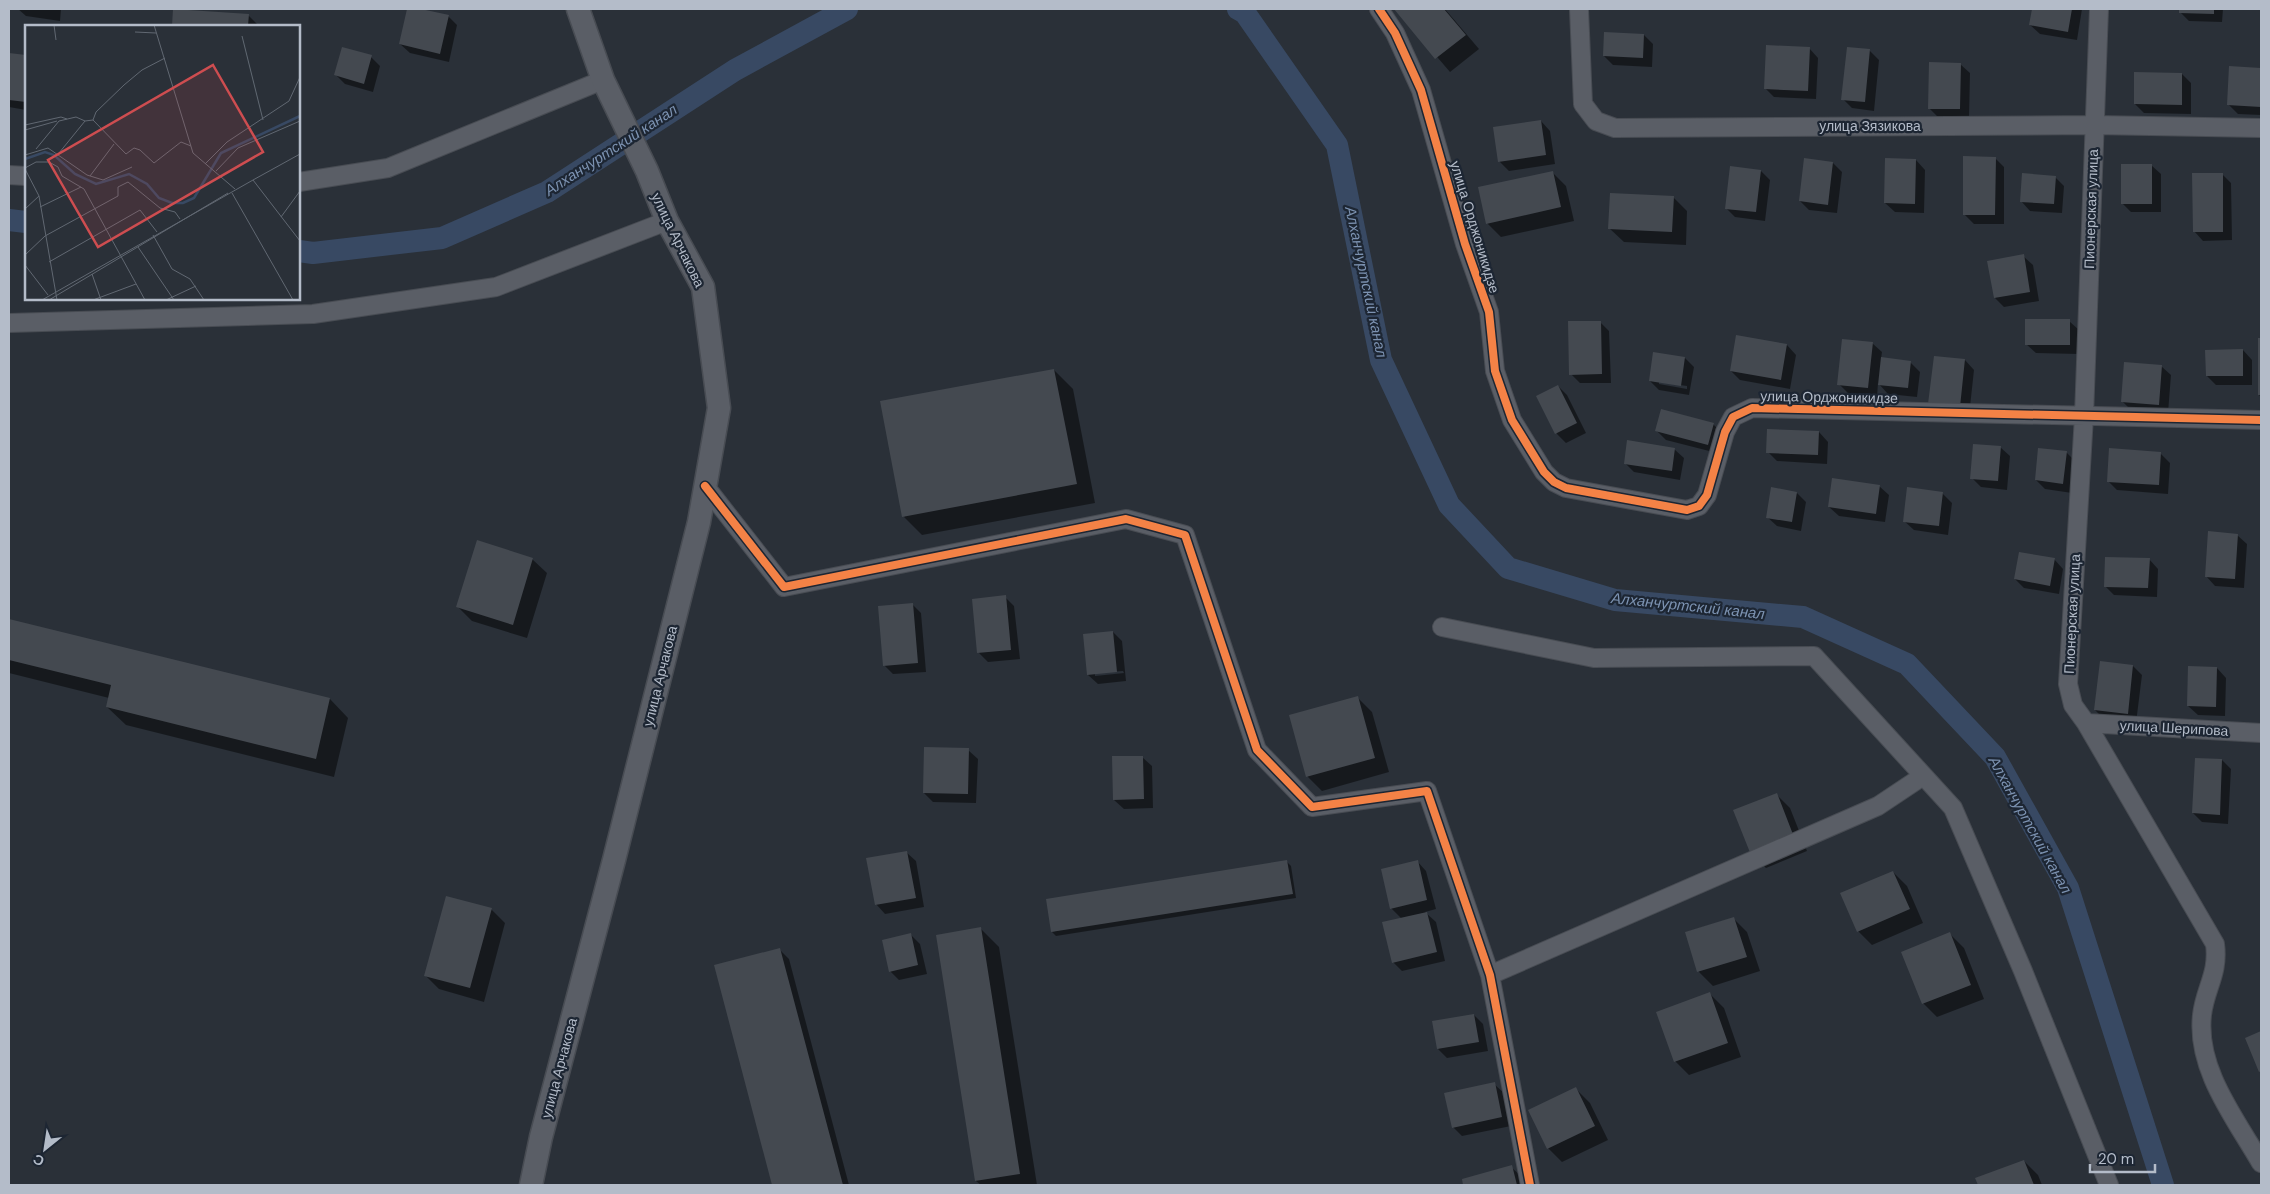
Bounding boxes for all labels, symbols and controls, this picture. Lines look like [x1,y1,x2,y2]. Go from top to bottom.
inset map [25,25,300,300]
water label: Алханчуртский канал [540,99,682,201]
street label: улица Зязикова [1819,117,1921,135]
street label: Пионерская улица [2080,149,2102,269]
street label: улица Орджоникидзе [1446,159,1504,296]
street label: улица Арчакова [647,190,709,291]
water label: Алханчуртский канал [1340,204,1392,360]
street label: улица Орджоникидзе [1760,387,1898,407]
street label: Пионерская улица [2060,553,2084,674]
water label: Алханчуртский канал [1609,588,1766,624]
street label: улица Арчакова [639,624,681,728]
street label: улица Шерипова [2119,716,2229,740]
water label: Алханчуртский канал [1983,752,2076,898]
street label: улица Арчакова [537,1016,581,1120]
north arrow [20,1124,70,1174]
scale bar [2090,1142,2155,1174]
text: 20 m [2098,1149,2134,1169]
text: С [30,1150,47,1171]

